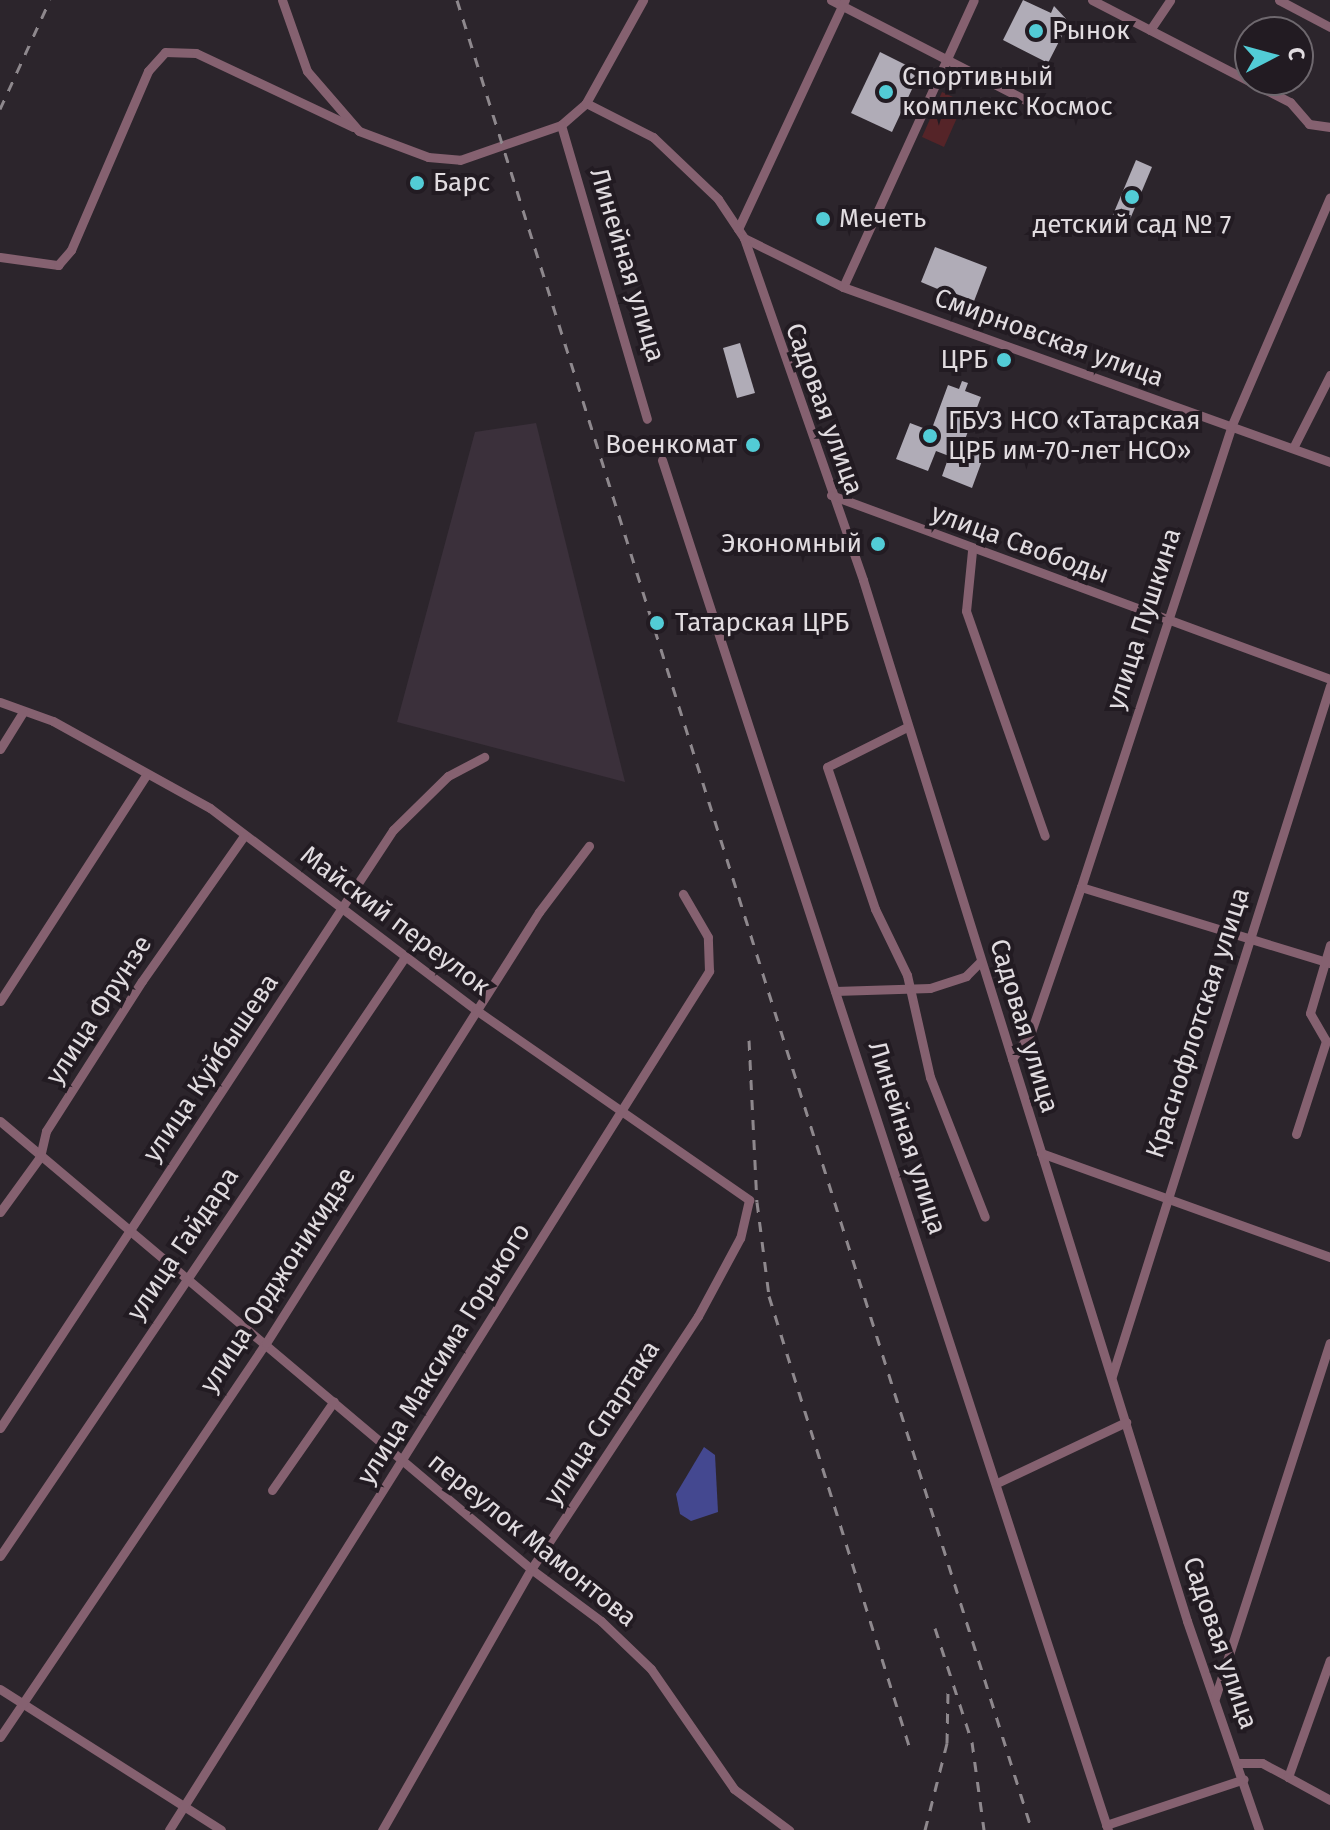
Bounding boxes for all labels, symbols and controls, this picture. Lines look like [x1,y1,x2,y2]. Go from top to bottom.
place label: Рынок [1052,15,1130,47]
north arrow [1234,16,1314,96]
marker: Рынок [1027,22,1045,40]
text: С [1282,46,1310,61]
place label: Спортивный комплекс Космос [902,61,1113,122]
marker: Спортивный комплекс Космос [877,83,895,101]
street label: Линейная улица [583,164,671,366]
place label: Барс [433,167,490,199]
marker: Барс [408,174,426,192]
marker: детский сад № 7 [1123,188,1141,206]
place label: Мечеть [839,203,926,235]
place label: детский сад № 7 [1033,209,1231,241]
marker: Мечеть [814,210,832,228]
street label: Смирновская улица [930,282,1168,394]
street label: Садовая улица [779,319,869,499]
place label: ЦРБ [941,344,988,376]
marker: ЦРБ [995,351,1013,369]
place label: ГБУЗ НСО «Татарская ЦРБ им-70-лет НСО» [948,405,1201,466]
marker: ГБУЗ НСО «Татарская ЦРБ им-70-лет НСО» [919,425,941,447]
place label: Военкомат [605,429,737,461]
marker: Военкомат [744,436,762,454]
street label: улица Свободы [927,497,1113,591]
street label: улица Пушкина [1100,524,1188,714]
place label: Экономный [721,528,862,560]
marker: Экономный [869,535,887,553]
place label: Татарская ЦРБ [675,607,849,639]
marker: Татарская ЦРБ [646,612,668,634]
street label: Майский переулок [294,840,496,1002]
street label: Краснофлотская улица [1140,884,1256,1162]
street label: улица Фрунзе [39,930,159,1090]
street label: Садовая улица [983,935,1065,1117]
street label: улица Куйбышева [136,968,286,1168]
street label: Линейная улица [861,1038,953,1238]
street label: улица Орджоникидзе [193,1161,363,1399]
street label: улица Гайдара [120,1162,246,1326]
street label: улица Максима Горького [351,1218,537,1490]
street label: улица Спартака [537,1335,667,1511]
street label: переулок Мамонтова [421,1446,643,1634]
street label: Садовая улица [1176,1553,1264,1733]

